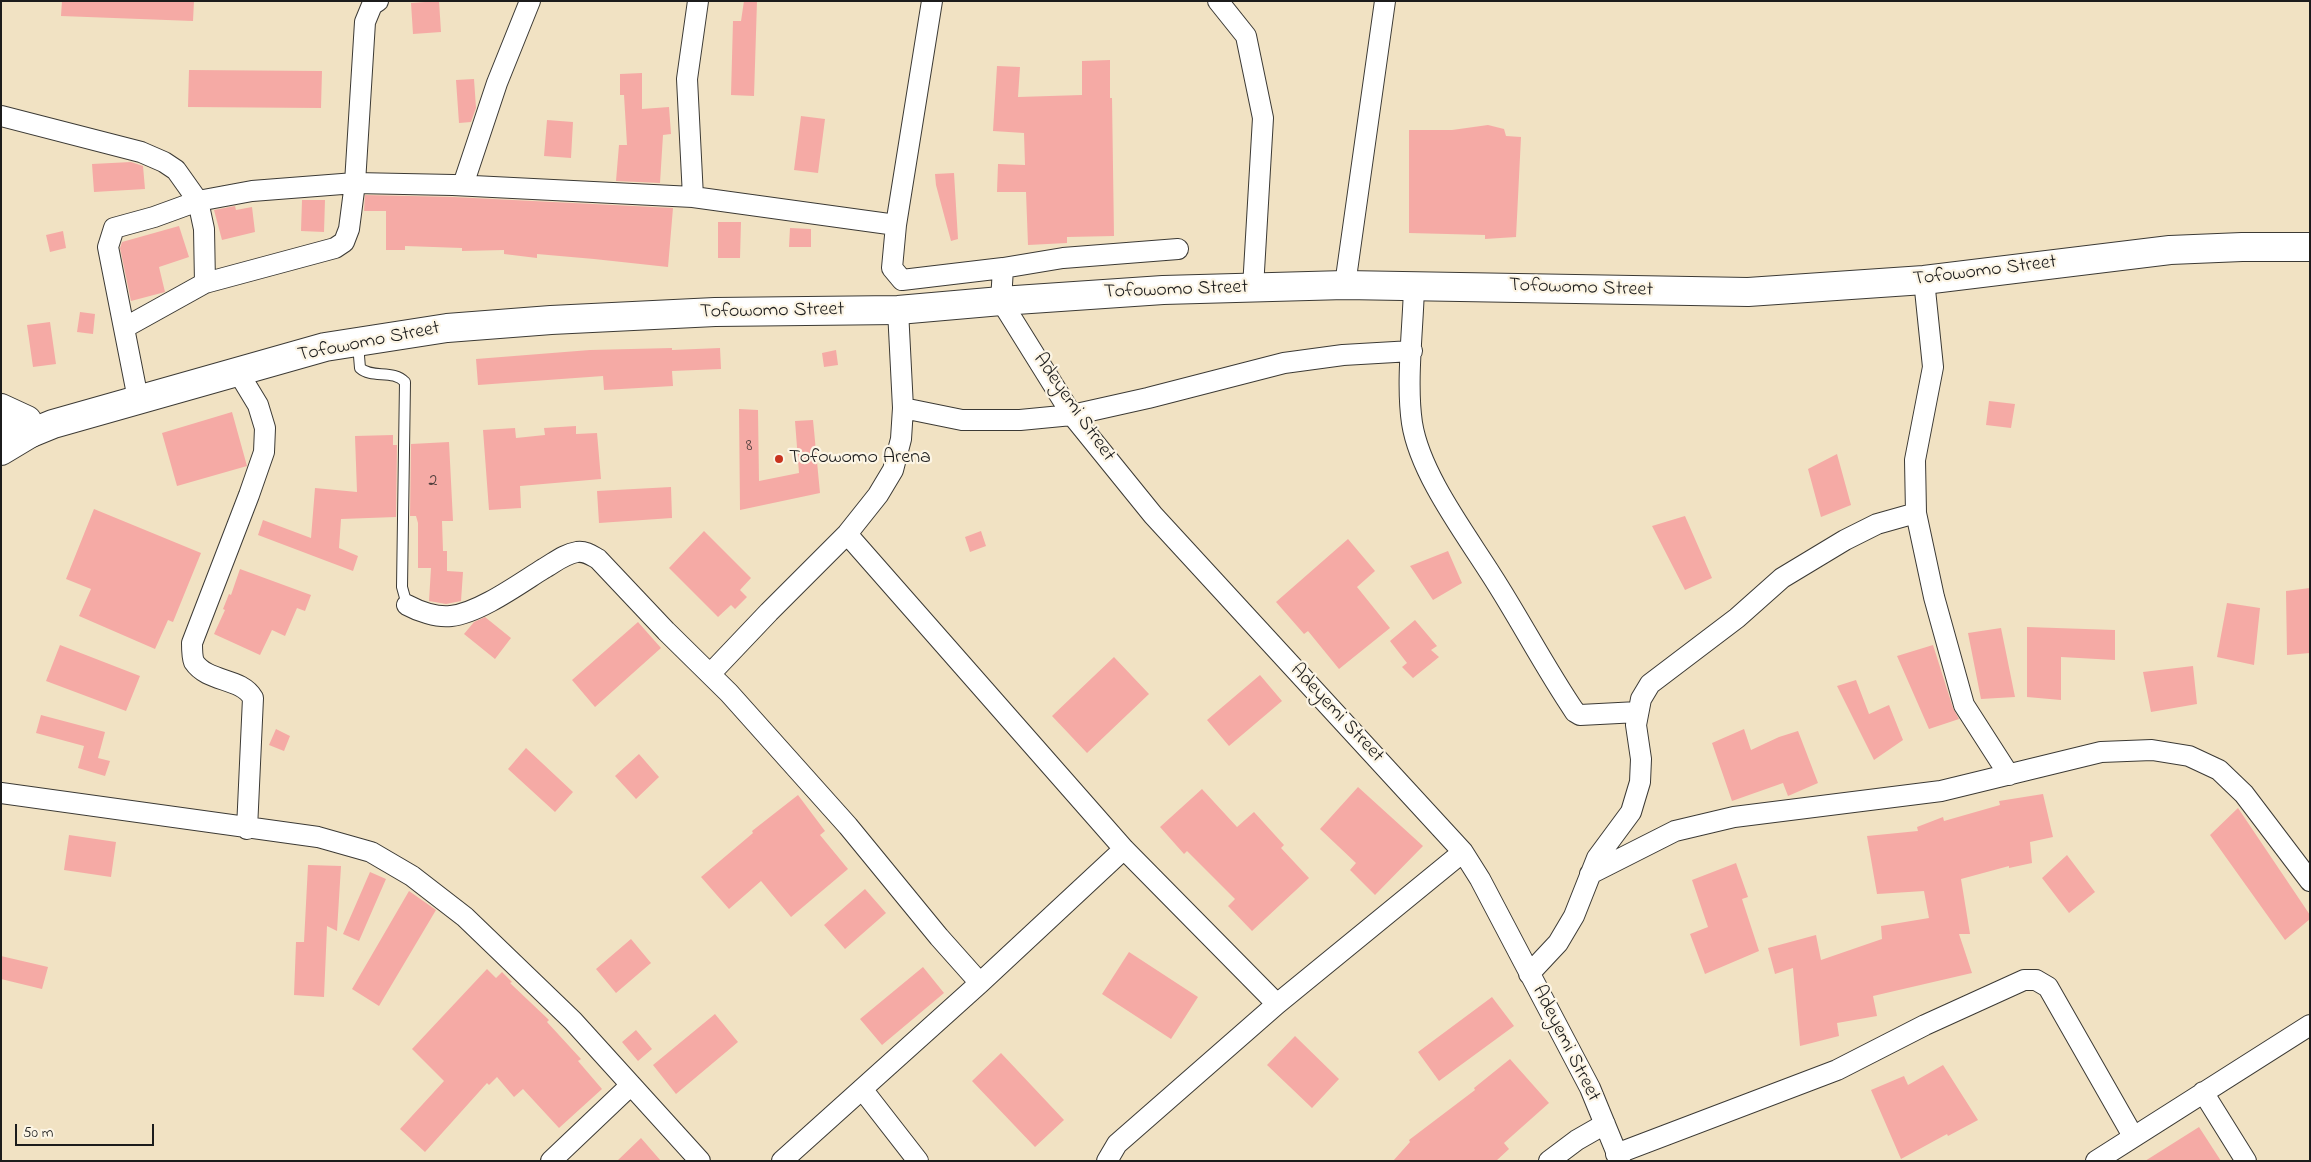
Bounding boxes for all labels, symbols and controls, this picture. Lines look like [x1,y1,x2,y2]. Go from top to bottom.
street label: Tofowomo Street [1912,251,2058,293]
street label: Tofowomo Street [1509,274,1653,304]
street label: Tofowomo Street [1104,276,1248,306]
street label: Tofowomo Street [700,299,844,325]
street label: Tofowomo Street [296,317,442,369]
street label: Adeyemi Street [1027,349,1119,467]
house number: 8 [746,436,752,458]
place label: Tofowomo Arena [789,447,931,471]
marker: Tofowomo Arena [773,453,785,465]
house number: 2 [429,471,437,493]
street label: Adeyemi Street [1284,659,1388,769]
street label: Adeyemi Street [1525,982,1605,1106]
scale bar [18,1114,156,1146]
text: 50 m [23,1122,53,1144]

